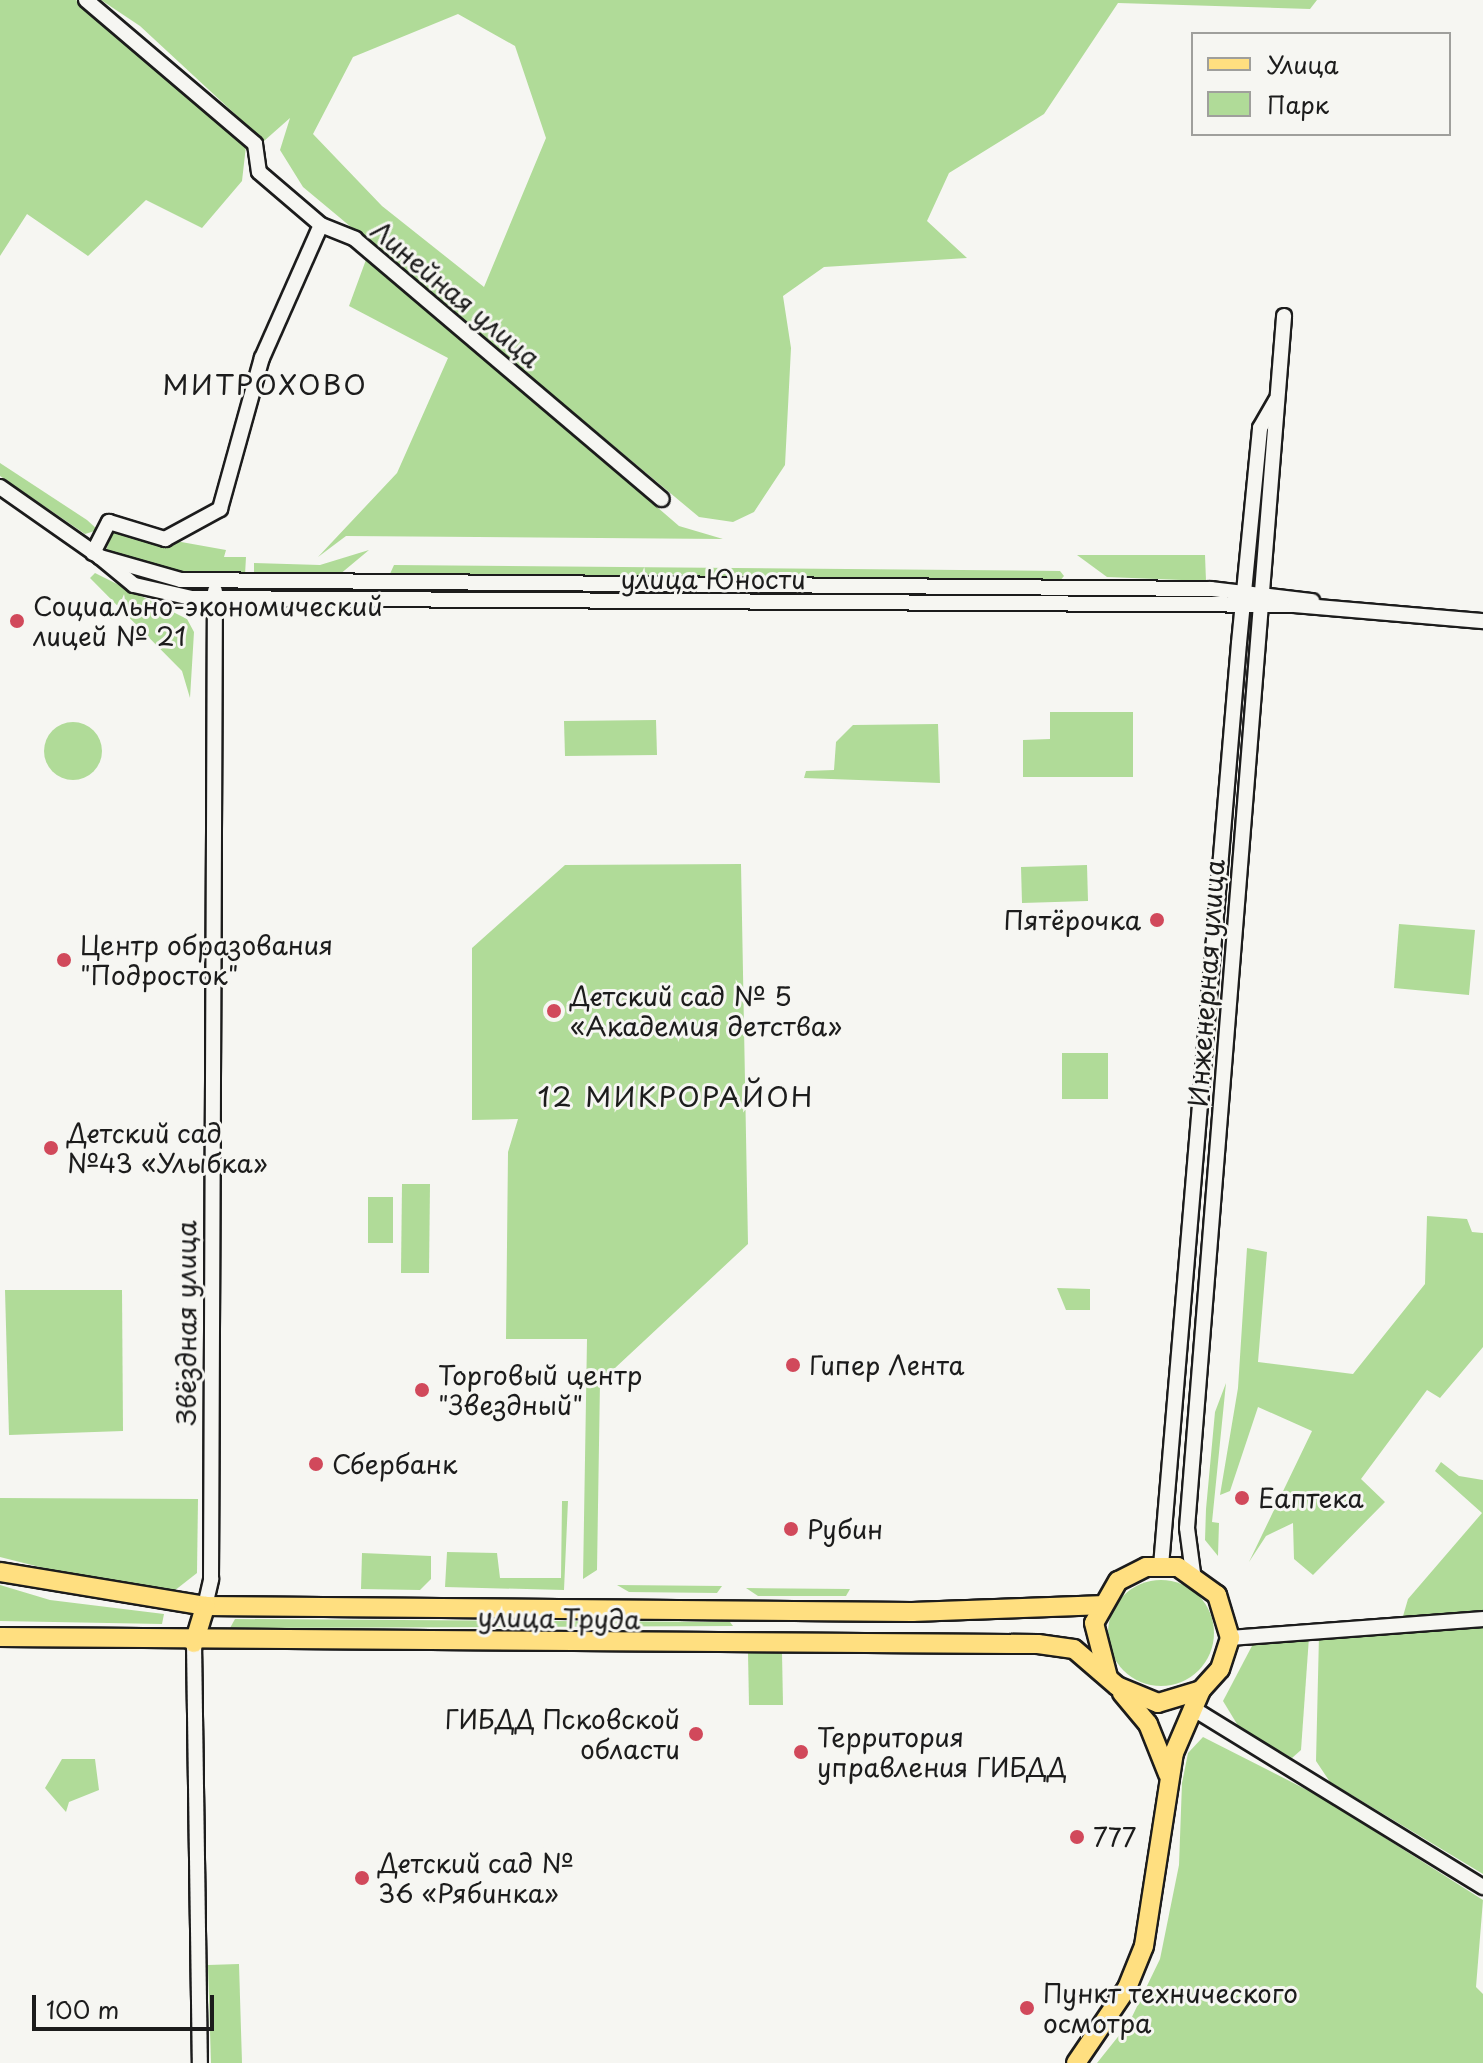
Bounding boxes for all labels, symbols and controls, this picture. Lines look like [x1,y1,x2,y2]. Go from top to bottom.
legend [1191,32,1451,136]
text: Улица [1267,46,1339,82]
text: Парк [1267,86,1329,122]
street label: Линейная улица [365,214,547,374]
district label: МИТРОХОВО [165,367,365,401]
street label: улица Юности [620,563,806,595]
place label: Социально-экономический лицей № 21 [33,590,383,652]
marker: Социально-экономический лицей № 21 [8,612,26,630]
street label: Инженерная улица [1182,857,1230,1109]
place label: Пятёрочка [1003,904,1141,936]
marker: Пятёрочка [1148,911,1166,929]
place label: Центр образования "Подросток" [80,929,334,990]
marker: Центр образования "Подросток" [55,951,73,969]
place label: Детский сад № 5 «Академия детства» [570,980,841,1042]
marker: Детский сад № 5 «Академия детства» [545,1002,563,1020]
district label: 12 МИКРОРАЙОН [536,1079,816,1113]
place label: Детский сад №43 «Улыбка» [67,1117,268,1178]
marker: Детский сад №43 «Улыбка» [42,1139,60,1157]
street label: Звёздная улица [170,1220,202,1426]
place label: Гипер Лента [809,1349,965,1381]
marker: Гипер Лента [784,1356,802,1374]
place label: Торговый центр "Звездный" [438,1359,641,1420]
marker: Торговый центр "Звездный" [413,1381,431,1399]
place label: Сбербанк [332,1448,457,1480]
marker: Сбербанк [307,1455,325,1473]
place label: Еаптека [1258,1482,1364,1514]
marker: Еаптека [1233,1489,1251,1507]
place label: Рубин [807,1513,883,1545]
marker: Рубин [782,1520,800,1538]
street label: улица Труда [477,1601,641,1635]
place label: ГИБДД Псковской области [444,1703,680,1764]
place label: Территория управления ГИБДД [817,1721,1068,1782]
marker: ГИБДД Псковской области [687,1725,705,1743]
marker: Территория управления ГИБДД [792,1743,810,1761]
place label: 777 [1093,1821,1136,1853]
marker: 777 [1068,1828,1086,1846]
place label: Детский сад № 36 «Рябинка» [378,1847,576,1908]
marker: Детский сад № 36 «Рябинка» [353,1869,371,1887]
place label: Пункт технического осмотра [1043,1977,1299,2038]
scale bar [36,1979,218,2029]
text: 100 m [46,1991,119,2027]
marker: Пункт технического осмотра [1018,1999,1036,2017]

